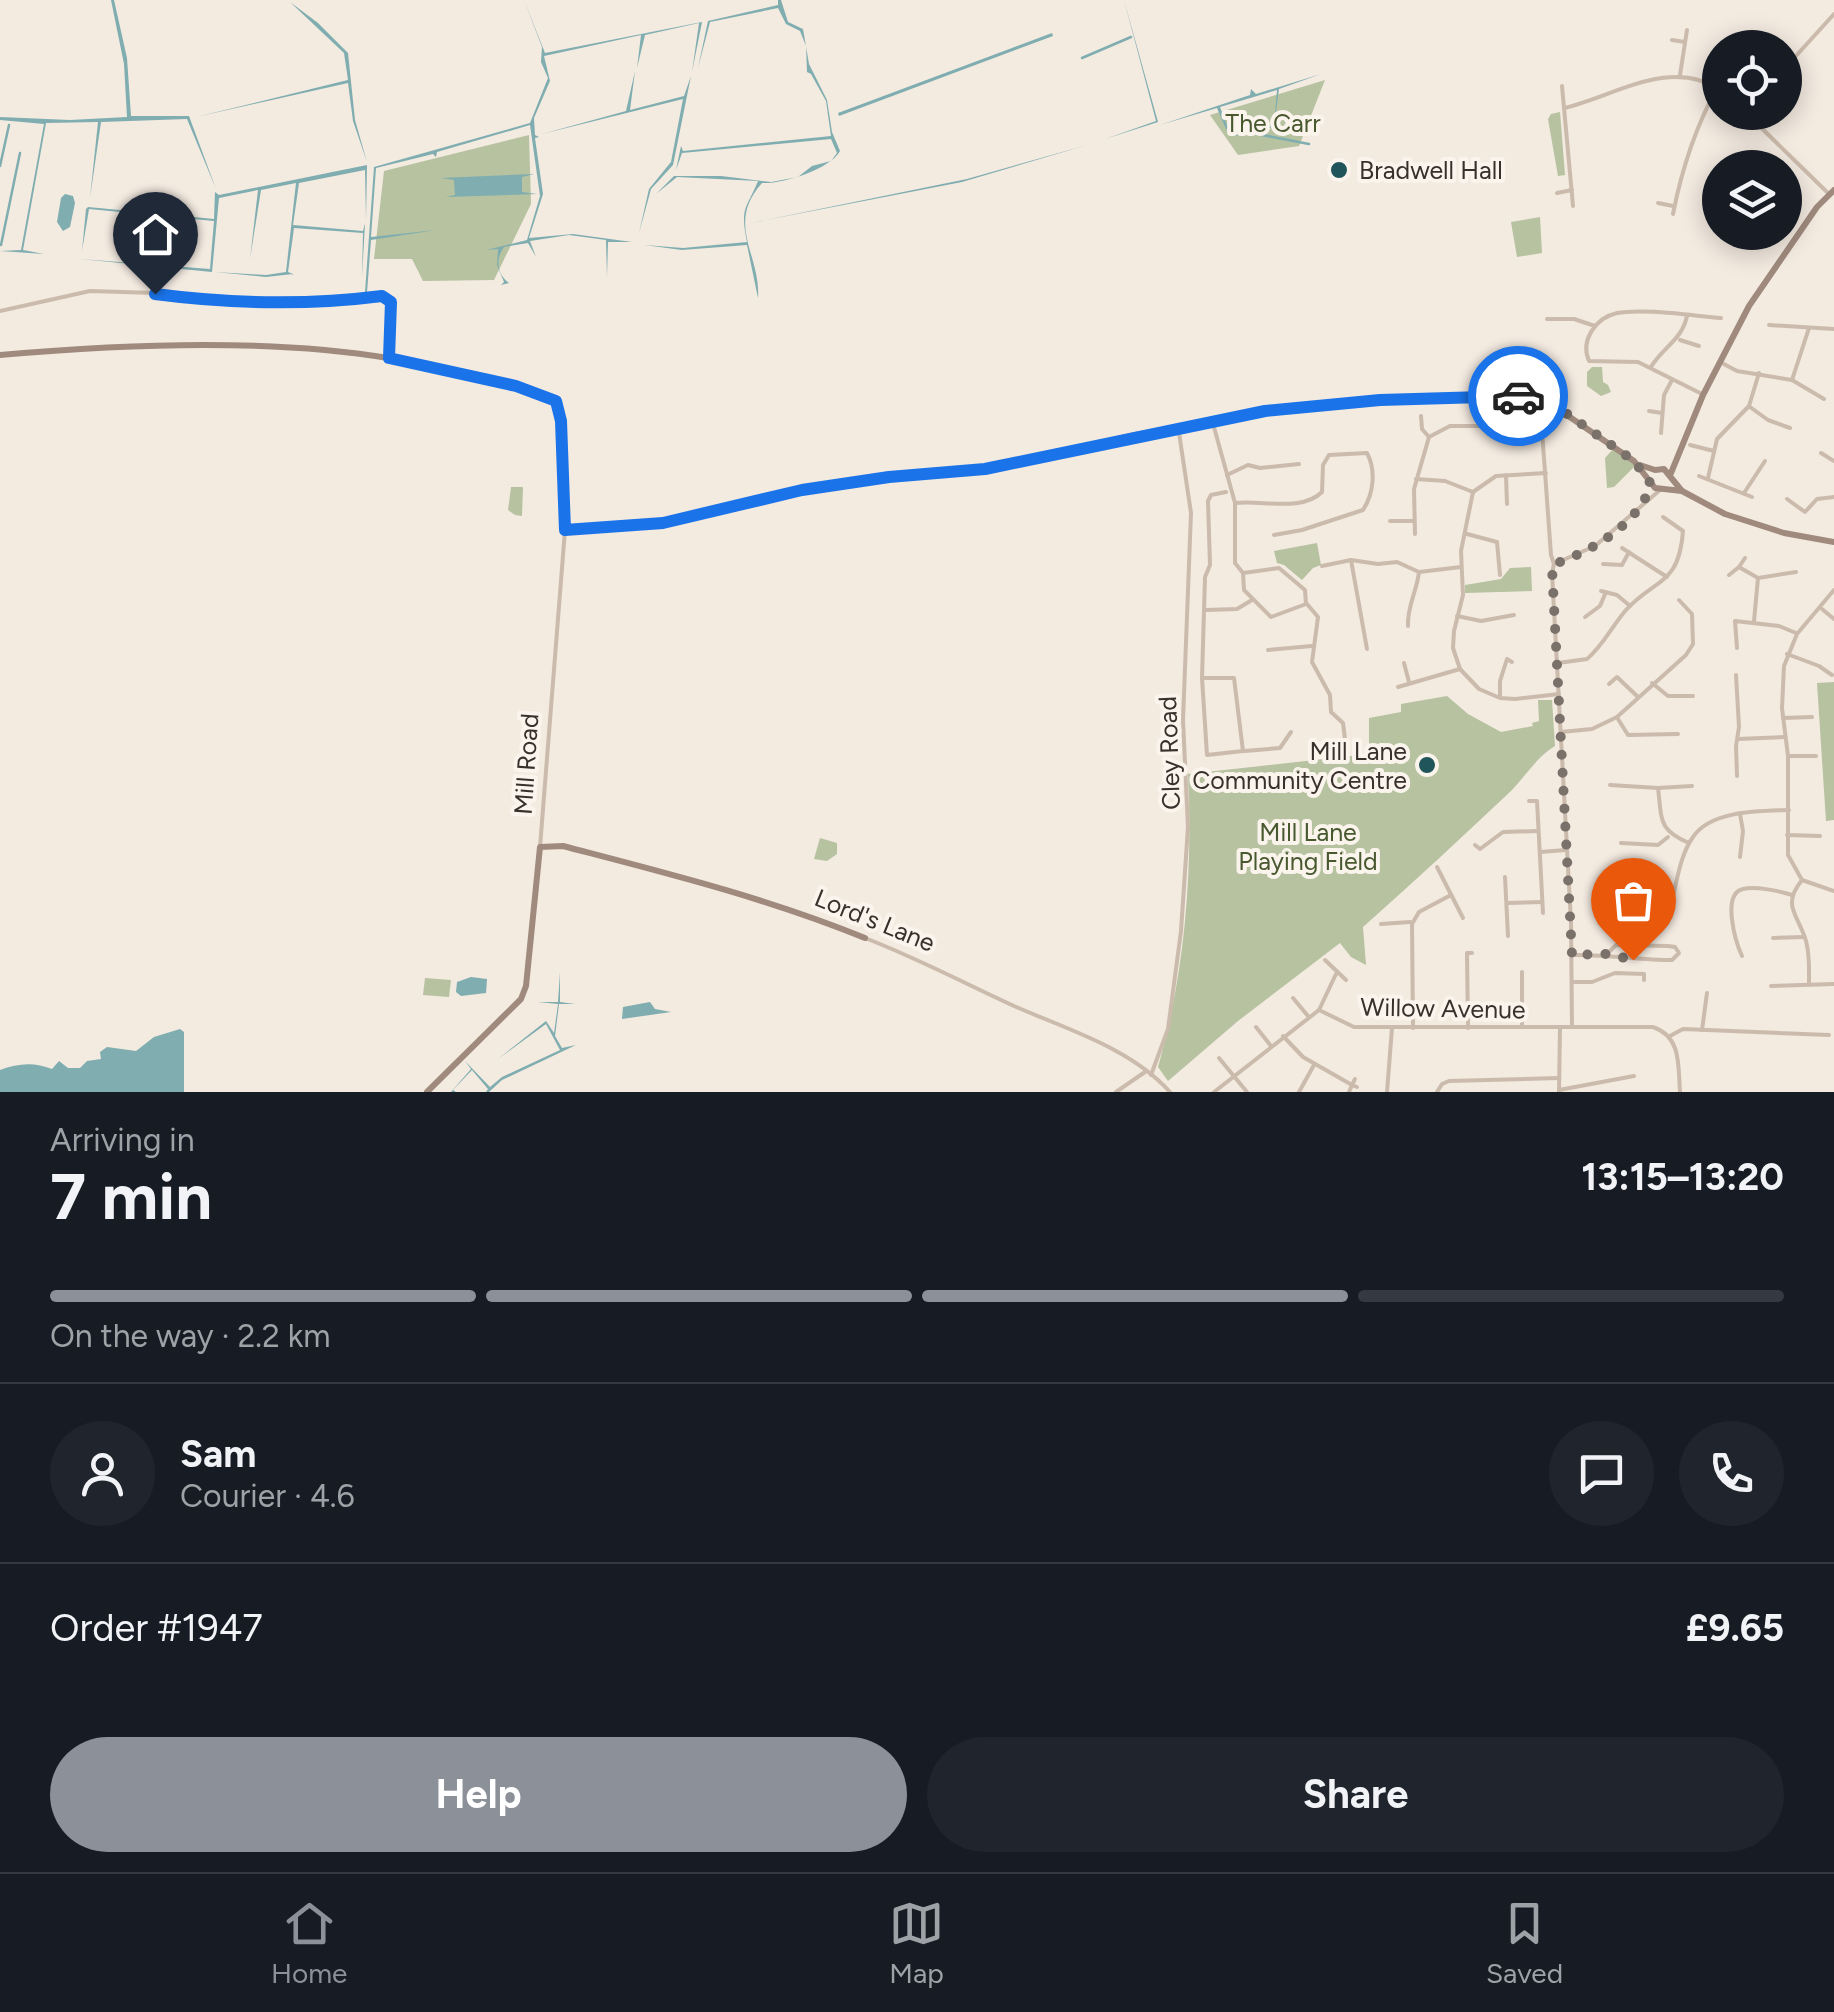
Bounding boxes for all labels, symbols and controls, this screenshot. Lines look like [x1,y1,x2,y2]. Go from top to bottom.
map controls [1702,30,1802,250]
button: locate [1702,30,1802,130]
park label: The Carr [1225,108,1321,138]
button: layers [1702,150,1802,250]
place label: Bradwell Hall [1359,155,1503,185]
marker: Bradwell Hall [1328,159,1350,181]
pin [113,192,198,295]
icon: home [128,207,183,262]
courier [1468,346,1568,446]
icon: car [1491,369,1546,424]
street label: Cley Road [1152,696,1186,810]
street label: Mill Road [507,712,545,816]
place label: Mill Lane Community Centre [1192,736,1407,795]
marker: Mill Lane Community Centre [1416,754,1438,776]
park label: Mill Lane Playing Field [1238,817,1378,876]
pin [1591,858,1676,961]
icon: bag [1606,873,1661,928]
street label: Lord's Lane [811,882,939,958]
street label: Willow Avenue [1360,992,1526,1024]
text: Arriving in [50,1121,195,1159]
text: 13:15–13:20 [1581,1154,1784,1200]
text: 7 min [50,1157,212,1235]
text: On the way · 2.2 km [50,1317,331,1355]
button: person [50,1421,155,1526]
button: chat [1549,1421,1654,1526]
button: phone [1679,1421,1784,1526]
text: Sam [180,1431,256,1477]
text: Courier · 4.6 [180,1477,355,1515]
text: Order #1947 [50,1605,263,1651]
text: £9.65 [1686,1605,1784,1651]
button: Help [50,1737,907,1852]
button: Share [927,1737,1784,1852]
tab: Home [271,1896,347,1990]
tab: Map [889,1896,944,1990]
tab: Saved [1486,1896,1563,1990]

